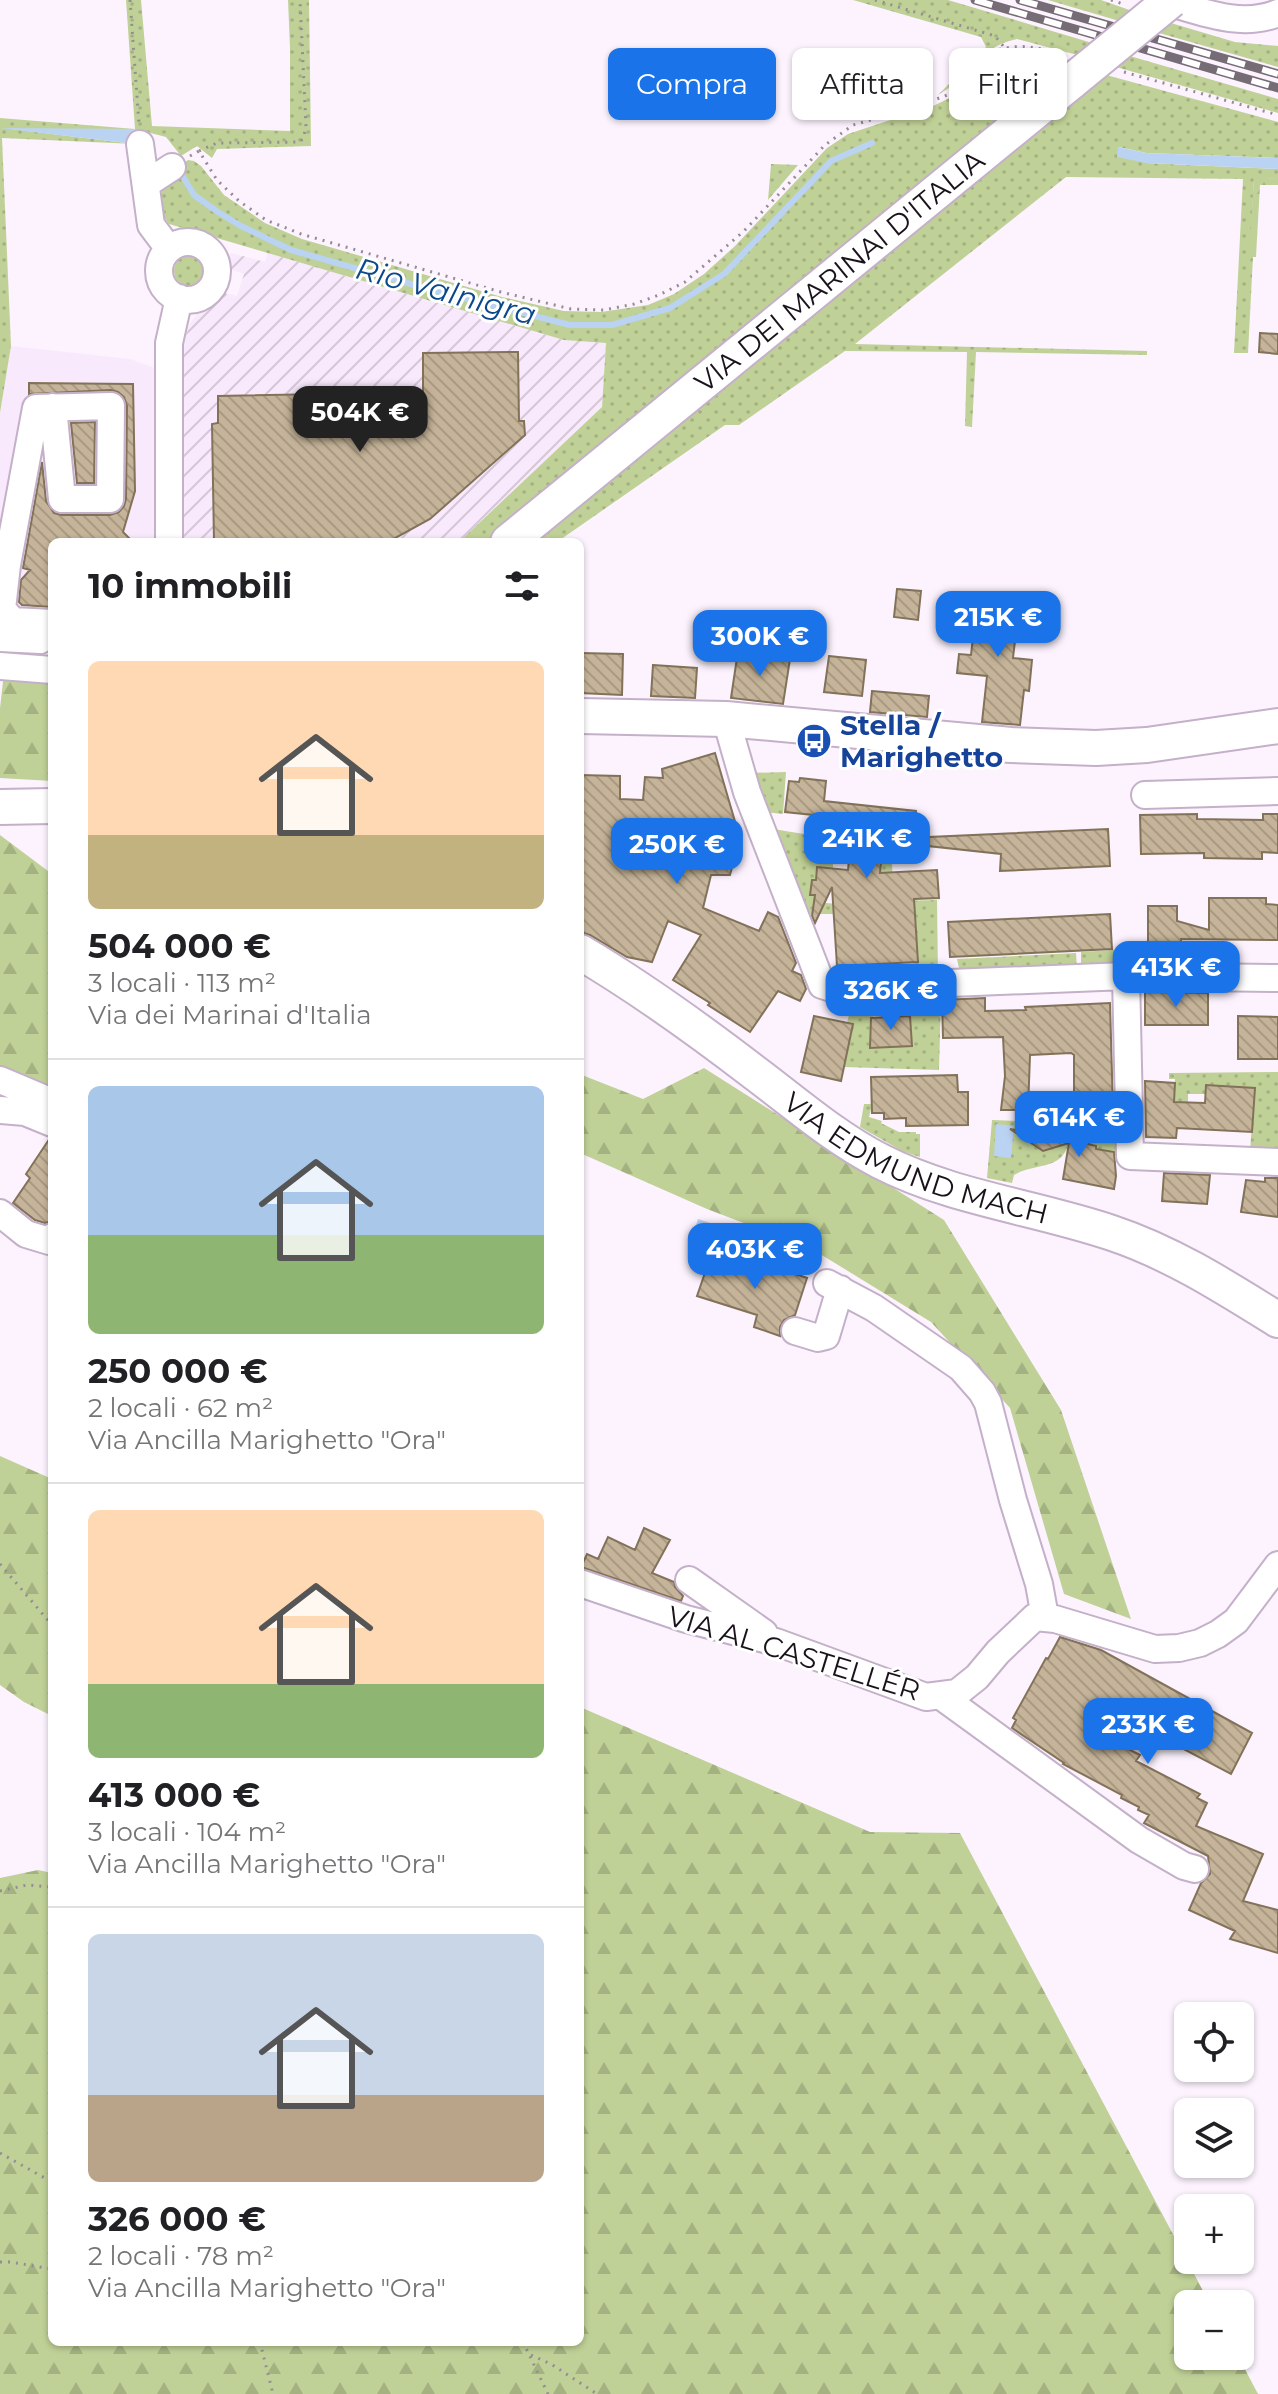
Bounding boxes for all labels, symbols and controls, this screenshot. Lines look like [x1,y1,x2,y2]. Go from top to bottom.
chip: Compra [608,48,776,120]
chip: Affitta [792,48,933,120]
chip: Filtri [949,48,1067,120]
street label: VIA DEI MARINAI D'ITALIA [688,142,992,399]
water label: Rio Valnigra [352,250,540,333]
pin: 504K € [295,386,425,454]
text: 504K € [311,396,409,428]
icon: filters [500,564,544,608]
text: 10 immobili [88,565,292,607]
pin: 215K € [933,591,1063,659]
text: 215K € [954,601,1042,633]
pin: 300K € [695,610,825,678]
text: 300K € [711,620,809,652]
place label: Stella / Marighetto [840,708,1003,774]
icon: home [244,713,388,857]
bus stop icon: Stella / Marighetto [795,722,833,760]
pin: 241K € [802,812,932,880]
pin: 250K € [612,818,742,886]
text: 241K € [822,822,912,854]
text: 250K € [629,828,725,860]
text: 504 000 € [88,925,271,967]
pin: 413K € [1111,941,1241,1009]
text: 413K € [1131,951,1221,983]
pin: 326K € [826,964,956,1032]
text: 3 locali · 113 m² [88,967,276,999]
text: 326K € [844,974,938,1006]
text: Via dei Marinai d'Italia [88,999,372,1031]
street label: VIA EDMUND MACH [777,1085,1052,1231]
pin: 614K € [1014,1091,1144,1159]
text: 614K € [1033,1101,1125,1133]
icon: home [244,1138,388,1282]
pin: 403K € [690,1223,820,1291]
text: 403K € [706,1233,804,1265]
text: 250 000 € [88,1350,267,1392]
text: 2 locali · 62 m² [88,1392,273,1424]
text: Via Ancilla Marighetto "Ora" [88,1424,446,1456]
icon: home [244,1562,388,1706]
street label: VIA AL CASTELLÉR [664,1598,924,1708]
pin: 233K € [1083,1698,1213,1766]
text: 233K € [1101,1708,1195,1740]
text: 413 000 € [88,1774,260,1816]
text: 3 locali · 104 m² [88,1816,286,1848]
text: Via Ancilla Marighetto "Ora" [88,1848,446,1880]
icon: home [244,1986,388,2130]
map controls [1174,2002,1254,2370]
button: locate [1174,2002,1254,2082]
button: layers [1174,2098,1254,2178]
button: + [1174,2194,1254,2274]
text: 326 000 € [88,2198,266,2240]
text: 2 locali · 78 m² [88,2240,274,2272]
text: Via Ancilla Marighetto "Ora" [88,2272,446,2304]
button: − [1174,2290,1254,2370]

